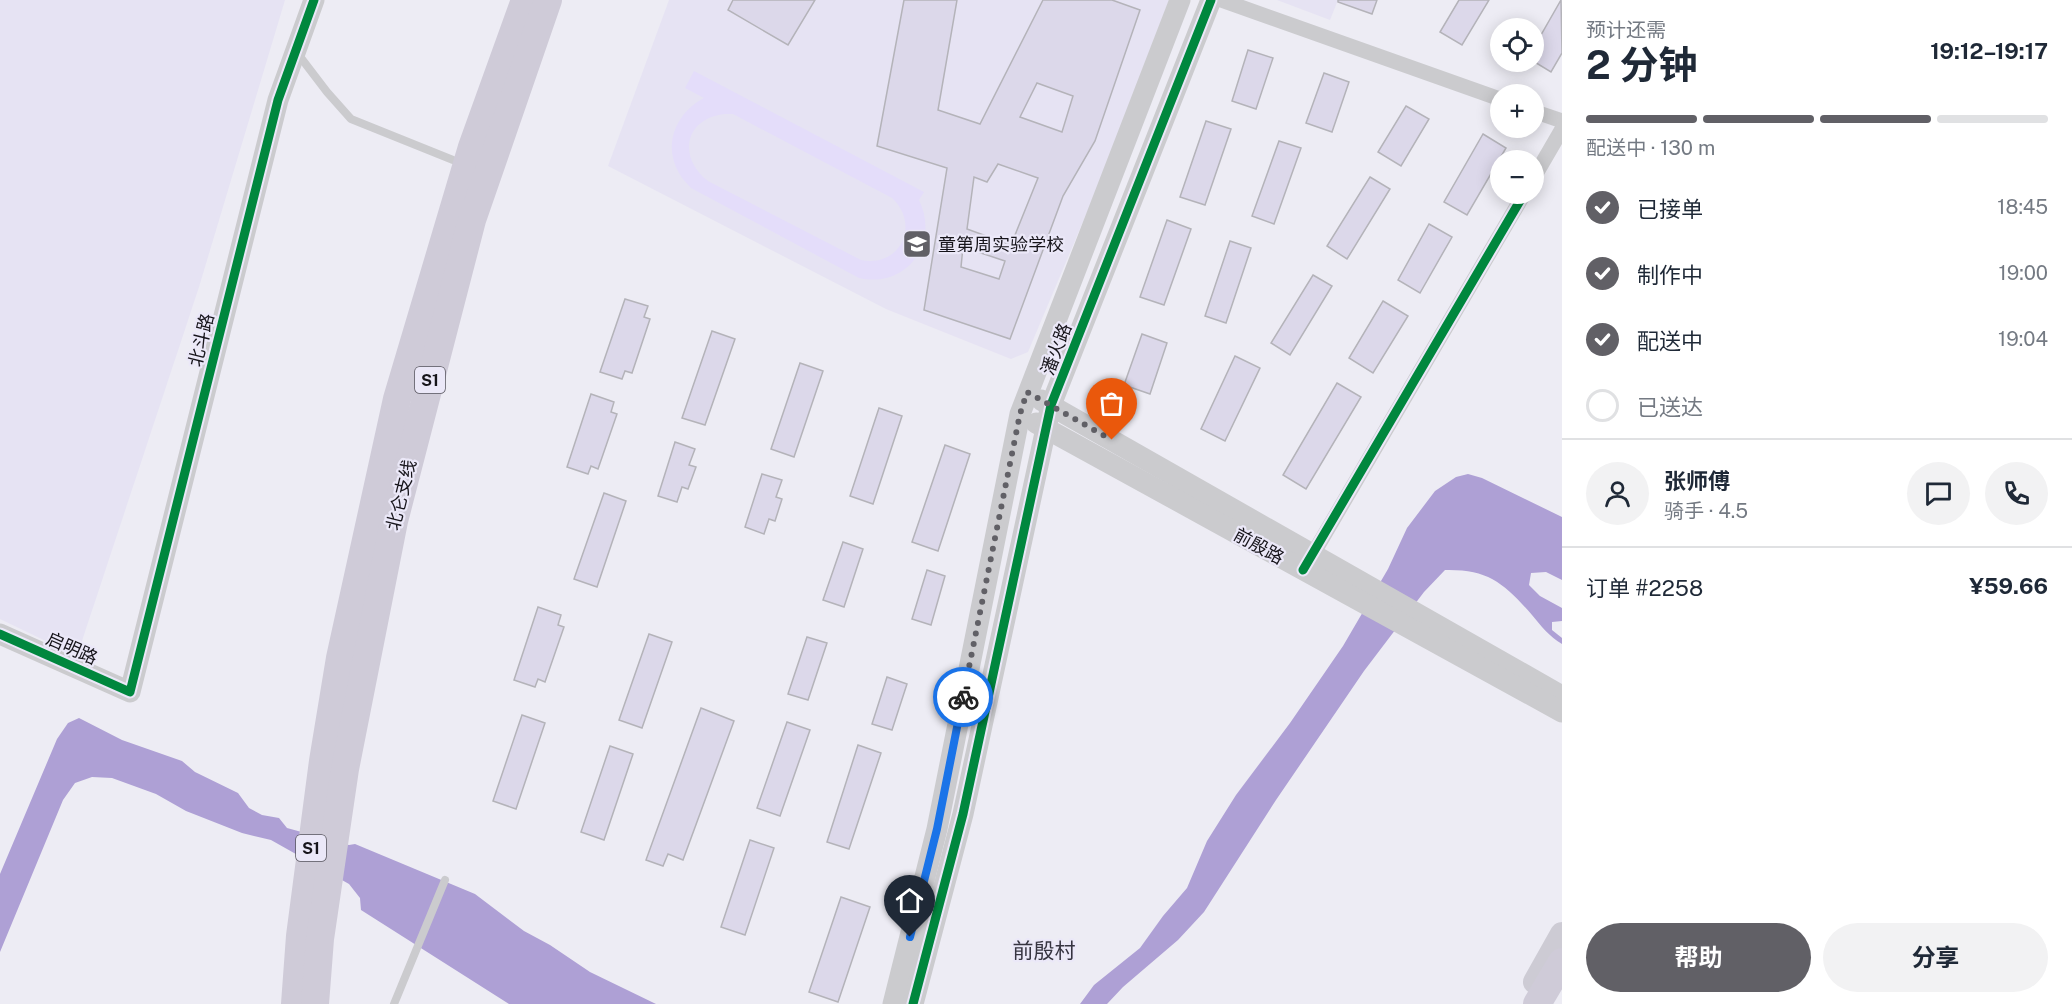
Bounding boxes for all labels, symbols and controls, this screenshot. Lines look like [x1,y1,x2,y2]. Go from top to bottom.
map controls [1490,18,1544,204]
button: locate [1490,18,1544,72]
text: 预计还需 [1586,18,1666,42]
text: 19:12–19:17 [1930,38,2048,64]
text: 2 分钟 [1586,42,1698,88]
button: + [1490,84,1544,138]
text: 配送中 · 130 m [1586,136,1715,160]
button: − [1490,150,1544,204]
icon: check [1586,191,1619,224]
text: 18:45 [1997,195,2048,219]
text: 已接单 [1637,196,1703,222]
school or university icon: 童第周实验学校 [901,228,933,260]
place label: 童第周实验学校 [938,234,1064,255]
icon: check [1586,257,1619,290]
text: 19:00 [1999,261,2048,285]
text: 制作中 [1637,262,1703,288]
street label: 北斗路 [184,311,218,369]
street label: 潘火路 [1037,320,1075,378]
icon: check [1586,323,1619,356]
text: 19:04 [1998,327,2048,351]
text: 配送中 [1637,328,1703,354]
road number: S1 [415,367,445,393]
pin [1086,378,1137,440]
icon: bag [1095,387,1128,420]
text: 已送达 [1637,394,1703,420]
street label: 北仑支线 [382,458,420,532]
button: person [1586,462,1649,525]
button: chat [1907,462,1970,525]
button: phone [1985,462,2048,525]
text: 张师傅 [1664,468,1730,494]
text: 骑手 · 4.5 [1664,499,1748,523]
street label: 前殷路 [1230,524,1288,568]
text: ¥59.66 [1969,573,2048,599]
text: 订单 #2258 [1586,575,1703,601]
street label: 启明路 [43,627,101,669]
courier [933,667,993,727]
icon: bike [947,681,980,714]
road number: S1 [296,835,326,861]
pin [884,875,935,937]
icon: home [893,884,926,917]
button: 帮助 [1586,923,1811,992]
button: 分享 [1823,923,2048,992]
district label: 前殷村 [1013,938,1076,963]

